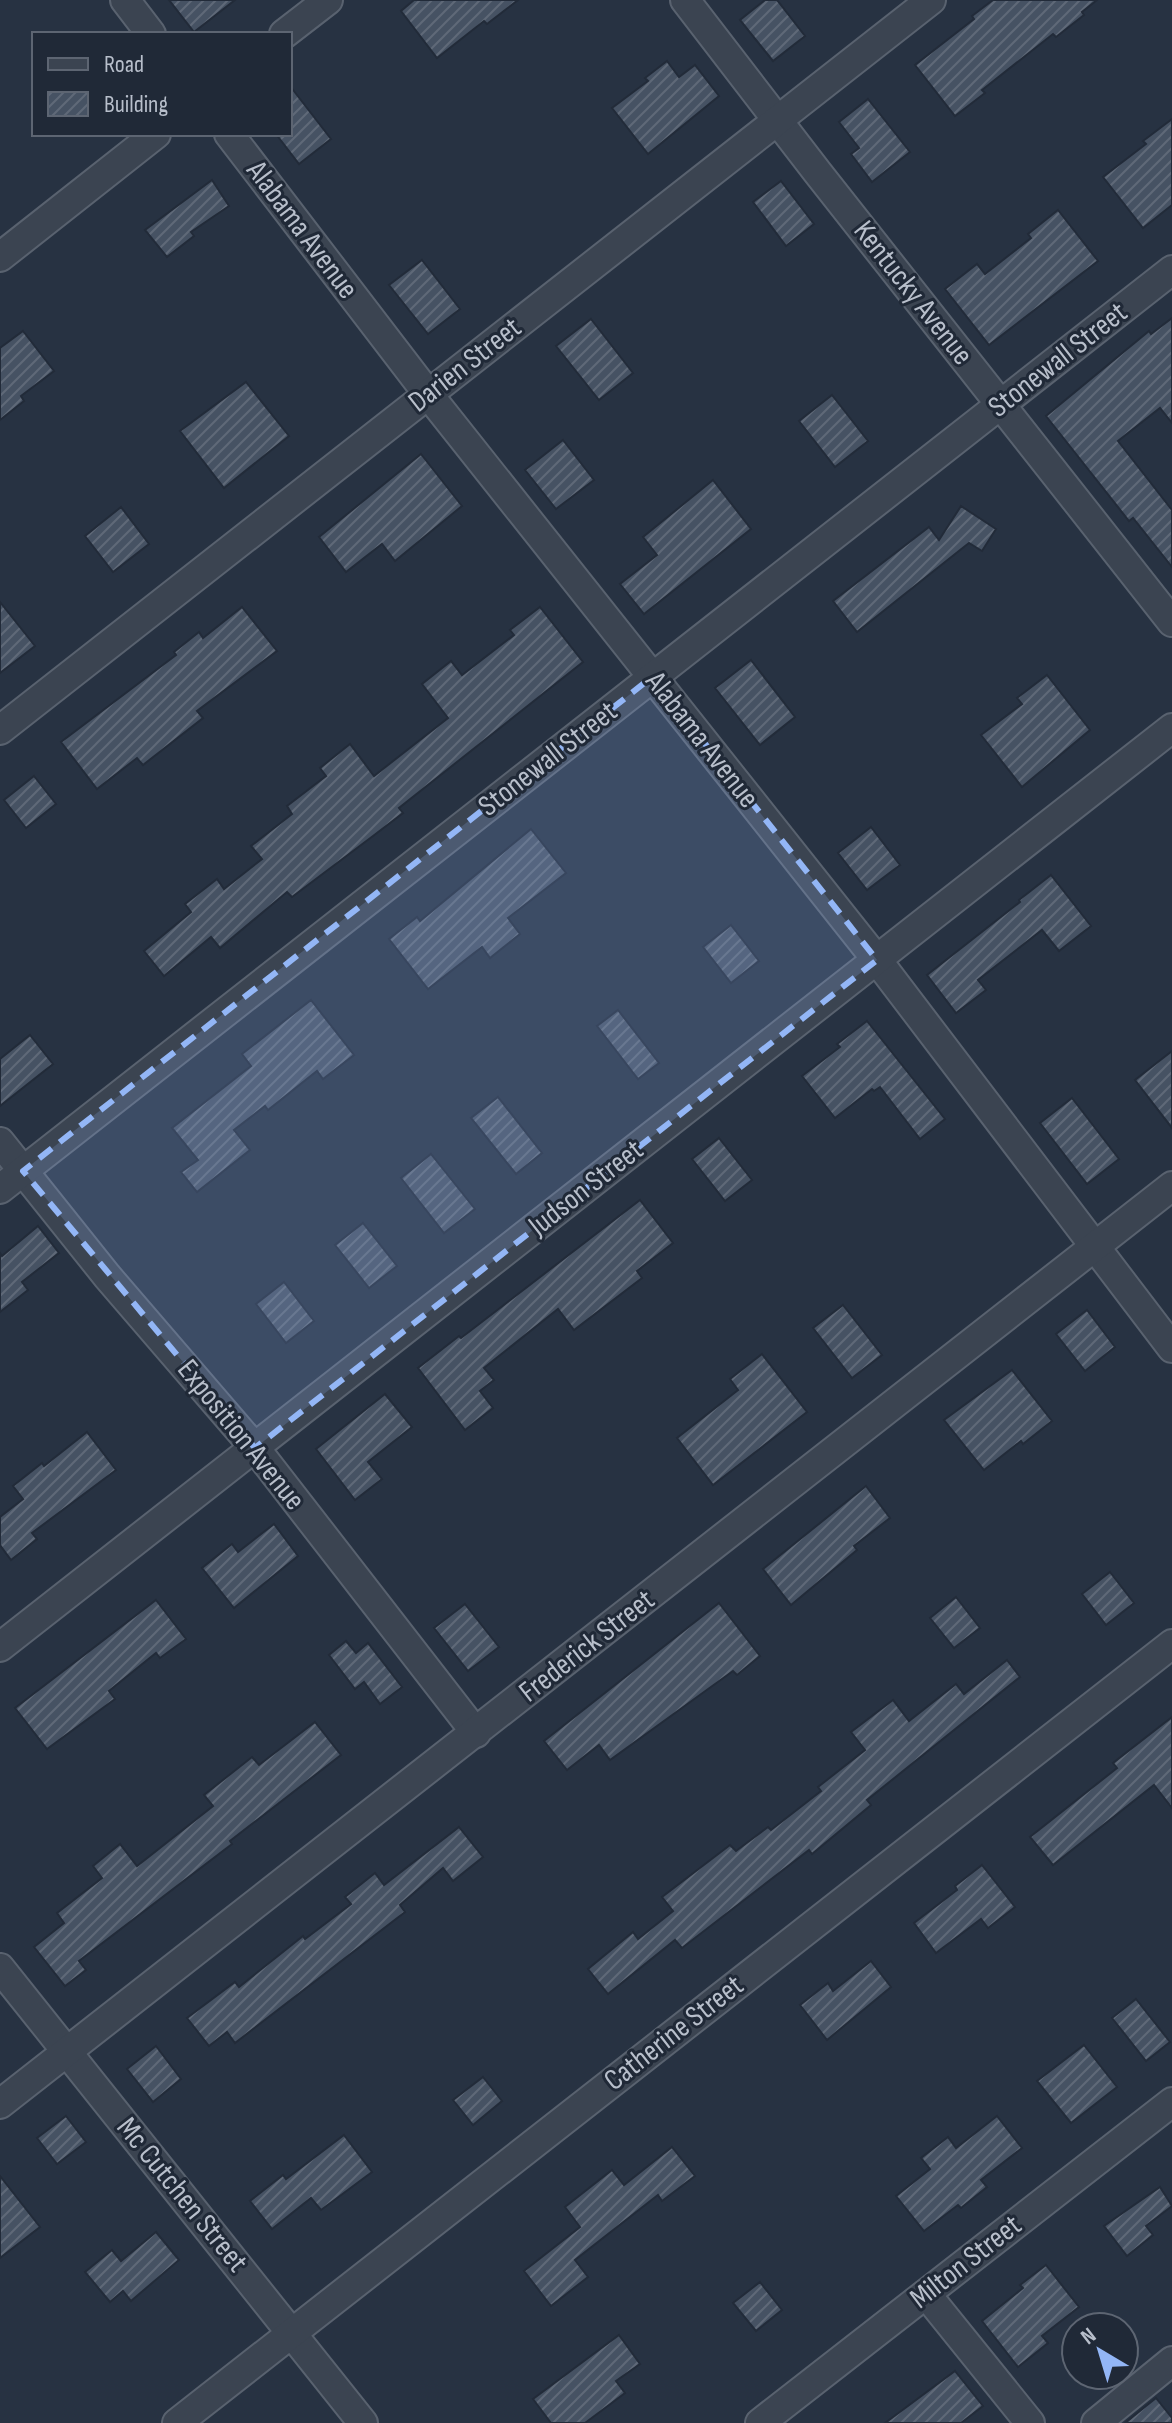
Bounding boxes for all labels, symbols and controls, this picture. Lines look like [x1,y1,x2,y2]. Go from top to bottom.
legend [32,32,292,136]
text: Road [104,50,144,79]
text: Building [104,90,168,119]
street label: Alabama Avenue [238,153,366,306]
street label: Kentucky Avenue [846,214,980,372]
street label: Stonewall Street [981,295,1135,425]
street label: Darien Street [401,310,529,420]
street label: Alabama Avenue [637,664,766,815]
street label: Stonewall Street [471,694,625,824]
street label: Judson Street [521,1132,650,1244]
street label: Exposition Avenue [169,1353,313,1517]
street label: Frederick Street [512,1582,662,1710]
street label: Catherine Street [597,1967,751,2099]
street label: Mc Cutchen Street [109,2111,255,2279]
street label: Milton Street [903,2207,1029,2317]
north arrow [1060,2311,1140,2391]
text: N [1076,2322,1102,2351]

